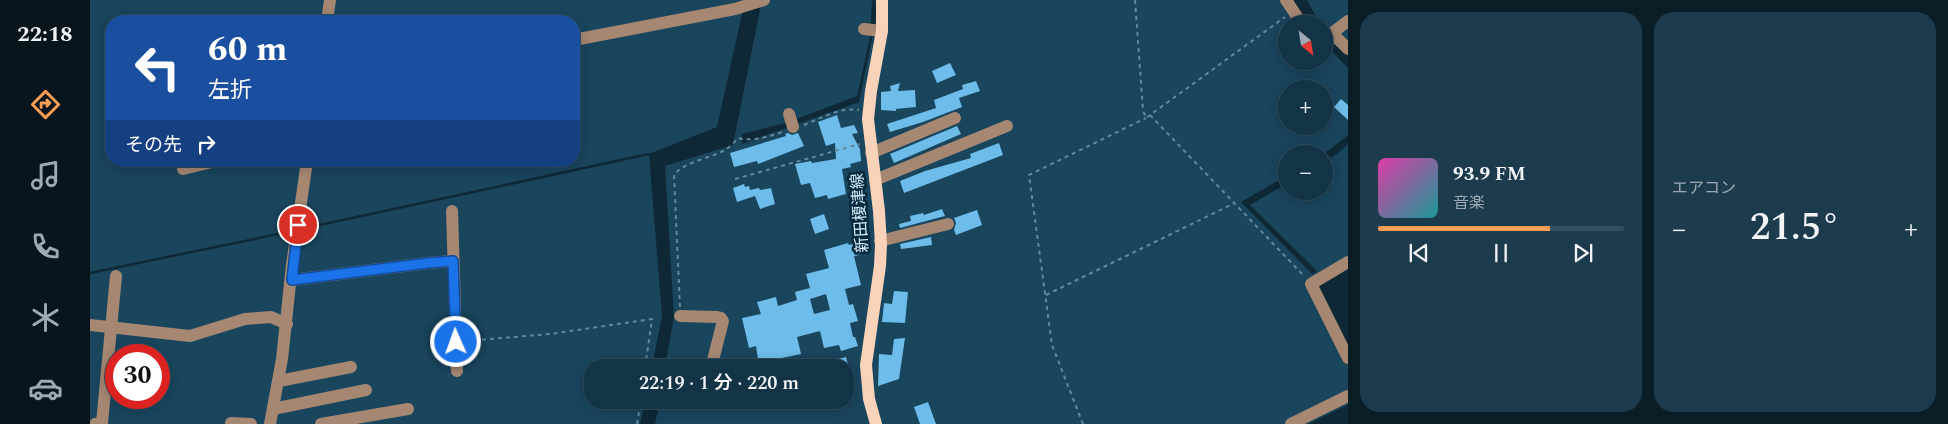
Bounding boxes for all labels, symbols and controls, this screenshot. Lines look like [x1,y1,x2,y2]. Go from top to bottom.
north arrow [1278,15,1332,70]
map controls [1278,15,1333,200]
text: 22:18 [17,18,73,51]
text: 60 m [208,23,288,76]
icon: left [125,35,190,100]
text: 左折 [208,74,252,107]
button: + [1278,80,1333,135]
icon: directions [28,87,63,122]
icon: right [192,130,220,158]
text: その先 [125,131,182,160]
button: − [1278,145,1333,200]
icon: music [28,158,63,193]
text: 93.9 FM [1453,160,1526,189]
street label: 新田榎津線 [845,172,875,254]
text: エアコン [1672,176,1736,200]
text: 音楽 [1453,191,1485,215]
text: 21.5° [1750,199,1840,257]
pin [277,204,319,246]
text: − [1672,208,1686,251]
text: + [1904,208,1918,251]
icon: arrive [284,211,312,239]
icon: phone [28,229,63,264]
icon: previous [1405,239,1433,267]
icon: pause [1487,239,1515,267]
icon: next [1569,239,1597,267]
icon: climate [28,300,63,335]
position arrow [429,315,481,367]
speed limit sign: 30 [105,344,170,409]
text: 22:19 · 1 分 · 220 m [639,369,799,398]
icon: car [28,371,63,406]

